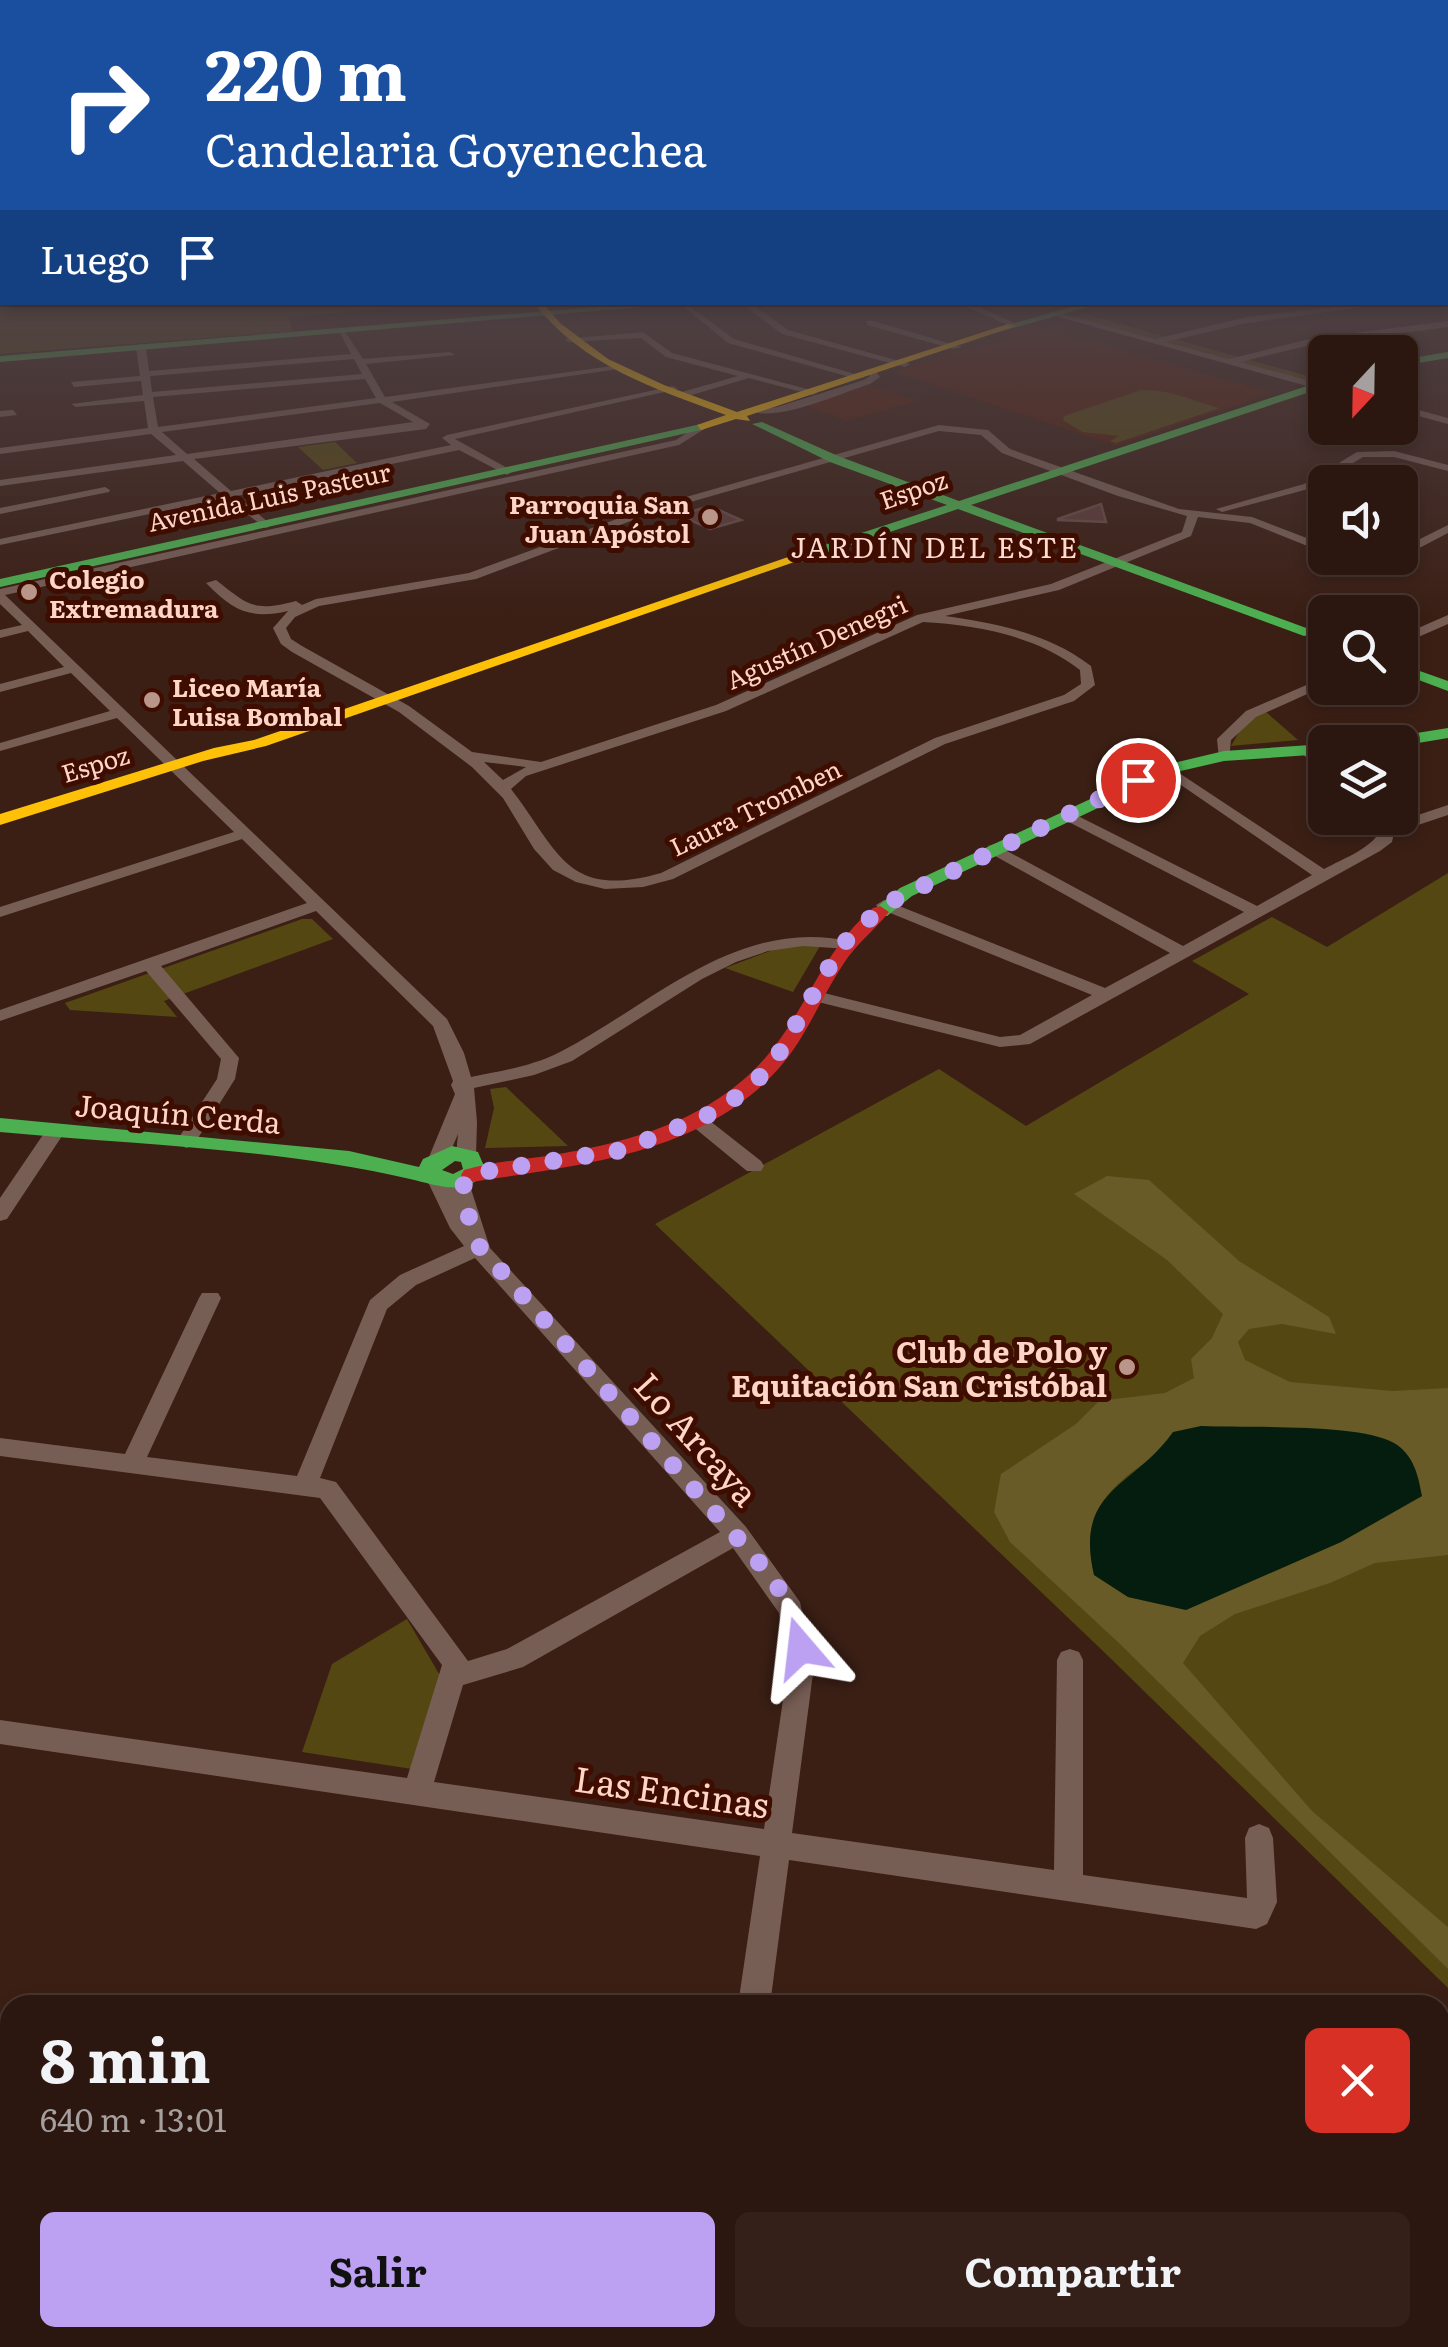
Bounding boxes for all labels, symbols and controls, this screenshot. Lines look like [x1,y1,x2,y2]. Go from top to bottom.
text: 220 m [205,19,407,123]
icon: right [40,40,170,170]
text: Candelaria Goyenechea [205,114,707,181]
text: Luego [40,229,150,286]
icon: arrive [170,230,225,285]
north arrow [1308,335,1418,445]
map controls [1308,335,1418,835]
street label: Avenida Luis Pasteur [144,452,394,540]
street label: Espoz [874,460,952,518]
button: sound [1308,465,1418,575]
place label: Parroquia San Juan Apóstol [509,485,690,551]
marker: Parroquia San Juan Apóstol [699,506,721,528]
district label: JARDÍN DEL ESTE [790,525,1080,567]
place label: Colegio Extremadura [49,560,219,626]
marker: Colegio Extremadura [18,581,40,603]
street label: Agustín Denegri [720,585,912,697]
button: search [1308,595,1418,705]
place label: Liceo María Luisa Bombal [172,668,342,734]
marker: Liceo María Luisa Bombal [141,689,163,711]
button: layers [1308,725,1418,835]
street label: Espoz [56,735,134,791]
pin [1096,738,1181,823]
street label: Laura Tromben [663,749,847,865]
icon: arrive [1111,753,1166,808]
street label: Joaquín Cerda [73,1081,284,1143]
place label: Club de Polo y Equitación San Cristóbal [731,1328,1108,1406]
marker: Club de Polo y Equitación San Cristóbal [1116,1356,1138,1378]
street label: Lo Arcaya [624,1360,772,1516]
position arrow [749,1596,853,1700]
street label: Las Encinas [572,1751,772,1829]
text: 8 min [40,2012,211,2101]
button: close [1305,2028,1410,2133]
text: 640 m · 13:01 [40,2094,227,2142]
button: Salir [40,2212,715,2327]
button: Compartir [735,2212,1410,2327]

